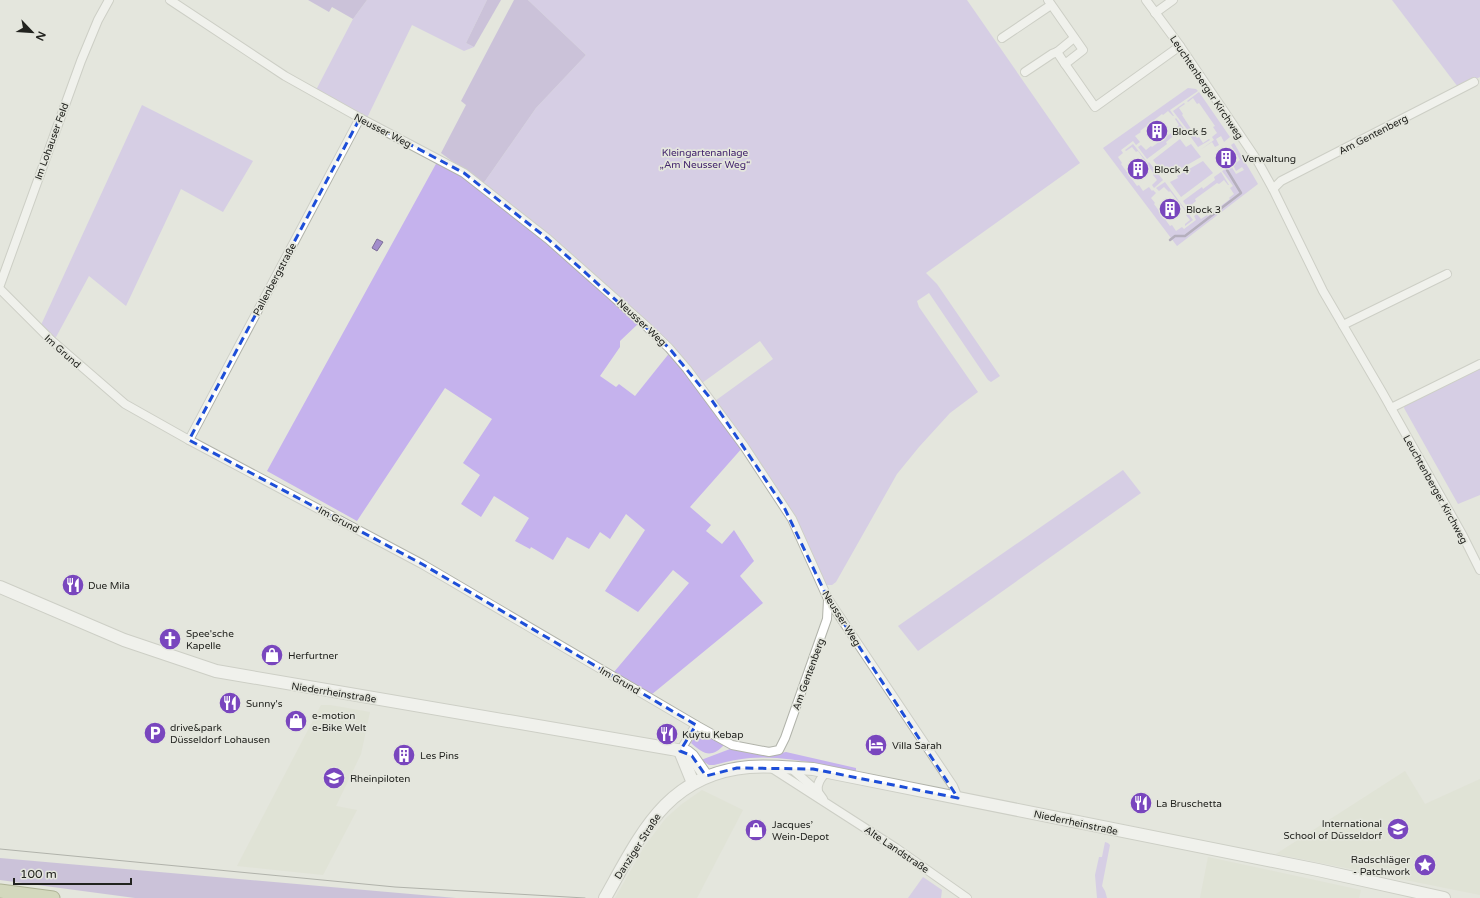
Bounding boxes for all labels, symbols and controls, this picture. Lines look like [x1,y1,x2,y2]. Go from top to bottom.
north arrow [12,12,52,52]
text: N [33,29,48,43]
street label: Leuchtenberger Kirchweg [1167,33,1245,142]
street label: Im Lohauser Feld [32,101,71,182]
street label: Neusser Weg [352,111,413,151]
street label: Am Gentenberg [1337,112,1410,157]
building icon: Block 5 [1144,118,1170,144]
place label: Block 5 [1172,126,1207,138]
building icon: Verwaltung [1213,145,1239,171]
park label: Kleingartenanlage „Am Neusser Weg“ [660,147,750,171]
place label: Verwaltung [1242,153,1296,165]
building icon: Block 4 [1125,156,1151,182]
place label: Block 4 [1154,164,1189,176]
building icon: Block 3 [1157,196,1183,222]
place label: Block 3 [1186,204,1221,216]
street label: Pallenbergstraße [251,241,299,318]
street label: Neusser Weg [614,297,668,349]
street label: Im Grund [42,332,83,371]
street label: Leuchtenberger Kirchweg [1400,433,1470,546]
street label: Im Grund [316,504,361,536]
restaurant icon: Due Mila [60,572,86,598]
place label: Due Mila [88,580,130,592]
street label: Neusser Weg [819,589,863,648]
church icon: Spee'sche Kapelle [157,626,183,652]
place label: Spee'sche Kapelle [186,628,234,652]
street label: Am Gentenberg [790,637,828,712]
shop icon: Herfurtner [259,642,285,668]
place label: Herfurtner [288,650,338,662]
street label: Im Grund [597,665,642,697]
street label: Niederrheinstraße [291,680,377,706]
restaurant icon: Sunny's [217,690,243,716]
place label: Sunny's [246,698,283,710]
shop icon: e-motion e-Bike Welt [283,708,309,734]
place label: e-motion e-Bike Welt [312,710,367,734]
parking icon: drive&park Düsseldorf Lohausen [142,720,168,746]
restaurant icon: Kuytu Kebap [654,721,680,747]
place label: drive&park Düsseldorf Lohausen [170,722,270,746]
place label: Kuytu Kebap [682,729,743,741]
hotel icon: Villa Sarah [863,732,889,758]
place label: Villa Sarah [892,740,942,752]
building icon: Les Pins [391,742,417,768]
place label: Les Pins [420,750,459,762]
school or university icon: Rheinpiloten [321,765,347,791]
place label: Rheinpiloten [350,773,410,785]
restaurant icon: La Bruschetta [1128,790,1154,816]
place label: La Bruschetta [1156,798,1222,810]
street label: Niederrheinstraße [1033,808,1119,838]
street label: Danziger Straße [612,811,664,882]
school or university icon: International School of Düsseldorf [1385,816,1411,842]
shop icon: Jacques’ Wein-Depot [743,817,769,843]
place label: International School of Düsseldorf [1283,818,1382,842]
place label: Jacques’ Wein-Depot [772,819,829,843]
street label: Alte Landstraße [862,824,931,876]
place icon: Radschläger - Patchwork [1412,852,1438,878]
place label: Radschläger - Patchwork [1351,854,1411,878]
scale bar [14,860,131,886]
text: 100 m [20,867,57,881]

